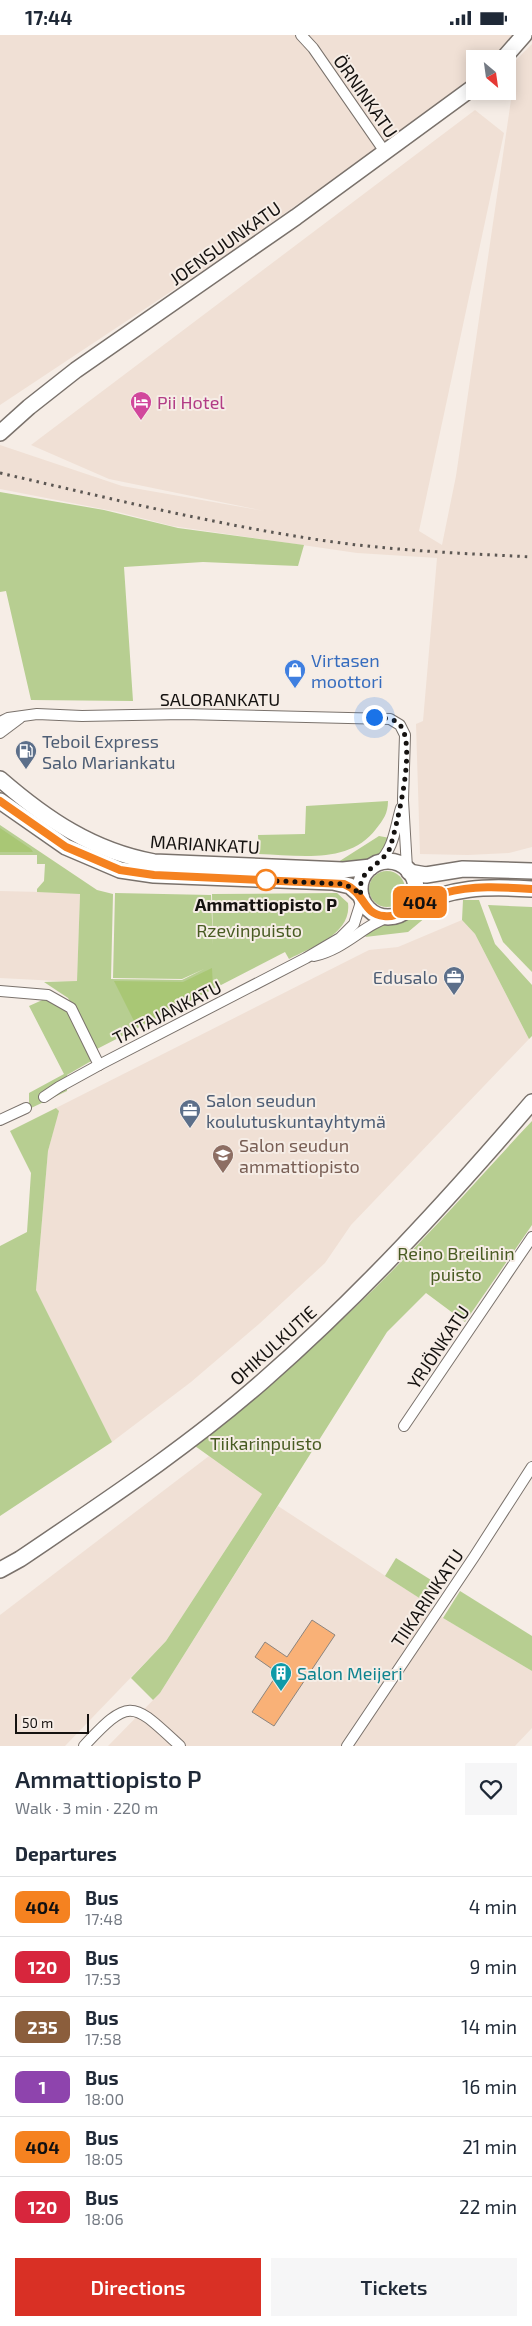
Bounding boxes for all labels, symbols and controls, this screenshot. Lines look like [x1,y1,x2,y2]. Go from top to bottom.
text: 17:44 [25,6,72,29]
street label: ÖRNINKATU [329,50,403,142]
north arrow [466,50,516,100]
map controls [466,50,516,100]
street label: JOENSUUNKATU [165,196,285,290]
hotel icon: Pii Hotel [129,390,153,421]
place label: Pii Hotel [157,391,225,413]
place label: Virtasen moottori [311,649,383,692]
shop icon: Virtasen moottori [283,658,307,689]
street label: SALORANKATU [160,688,280,710]
your location [362,705,387,730]
place label: Teboil Express Salo Mariankatu [42,730,175,773]
fuel station icon: Teboil Express Salo Mariankatu [14,739,38,770]
street label: MARIANKATU [150,830,260,858]
marker: Ammattiopisto P [255,869,277,891]
line badge: 404 [391,886,449,918]
text: 404 [403,891,437,913]
place label: Ammattiopisto P [195,893,337,915]
park label: Rzevinpuisto [196,919,302,941]
office icon: Edusalo [442,965,466,996]
place label: Edusalo [373,966,438,988]
street label: TAITAJANKATU [109,975,225,1049]
place label: Salon seudun koulutuskuntayhtymä [206,1089,386,1132]
office icon: Salon seudun koulutuskuntayhtymä [178,1098,202,1129]
place label: Salon seudun ammattiopisto [239,1134,360,1177]
school or university icon: Salon seudun ammattiopisto [211,1143,235,1174]
park label: Reino Breilinin puisto [397,1242,515,1285]
street label: OHIKULKUTIE [225,1301,321,1389]
street label: YRJÖNKATU [402,1301,474,1393]
park label: Tiikarinpuisto [210,1432,322,1454]
street label: TIIKARINKATU [386,1545,468,1651]
building icon: Salon Meijeri [269,1661,293,1692]
place label: Salon Meijeri [297,1662,403,1684]
scale bar [15,1711,89,1734]
text: 50 m [22,1714,53,1731]
button: heart [465,1763,517,1815]
text: Ammattiopisto P [15,1764,202,1793]
text: Walk · 3 min · 220 m [15,1798,158,1817]
text: Departures [15,1842,117,1865]
text: Bus [85,1886,119,1909]
text: 4 min [469,1895,517,1918]
text: 404 [25,1896,60,1918]
text: 17:48 [85,1909,123,1928]
text: Bus [85,1946,119,1969]
text: 9 min [469,1955,517,1978]
text: 120 [28,1956,57,1978]
text: 17:53 [85,1969,121,1988]
text: Bus [85,2006,119,2029]
text: 14 min [461,2015,517,2038]
text: 235 [27,2016,58,2038]
text: 17:58 [85,2029,122,2048]
text: Bus [85,2066,119,2089]
text: 16 min [462,2075,517,2098]
text: 1 [39,2076,46,2098]
text: 18:00 [85,2089,124,2108]
text: Bus [85,2126,119,2149]
text: 21 min [462,2135,517,2158]
text: 404 [25,2136,60,2158]
text: 18:05 [85,2149,123,2168]
text: Bus [85,2186,119,2209]
text: 22 min [459,2195,517,2218]
text: 120 [28,2196,57,2218]
text: 18:06 [85,2209,124,2228]
button: Directions [15,2258,261,2316]
button: Tickets [271,2258,517,2316]

